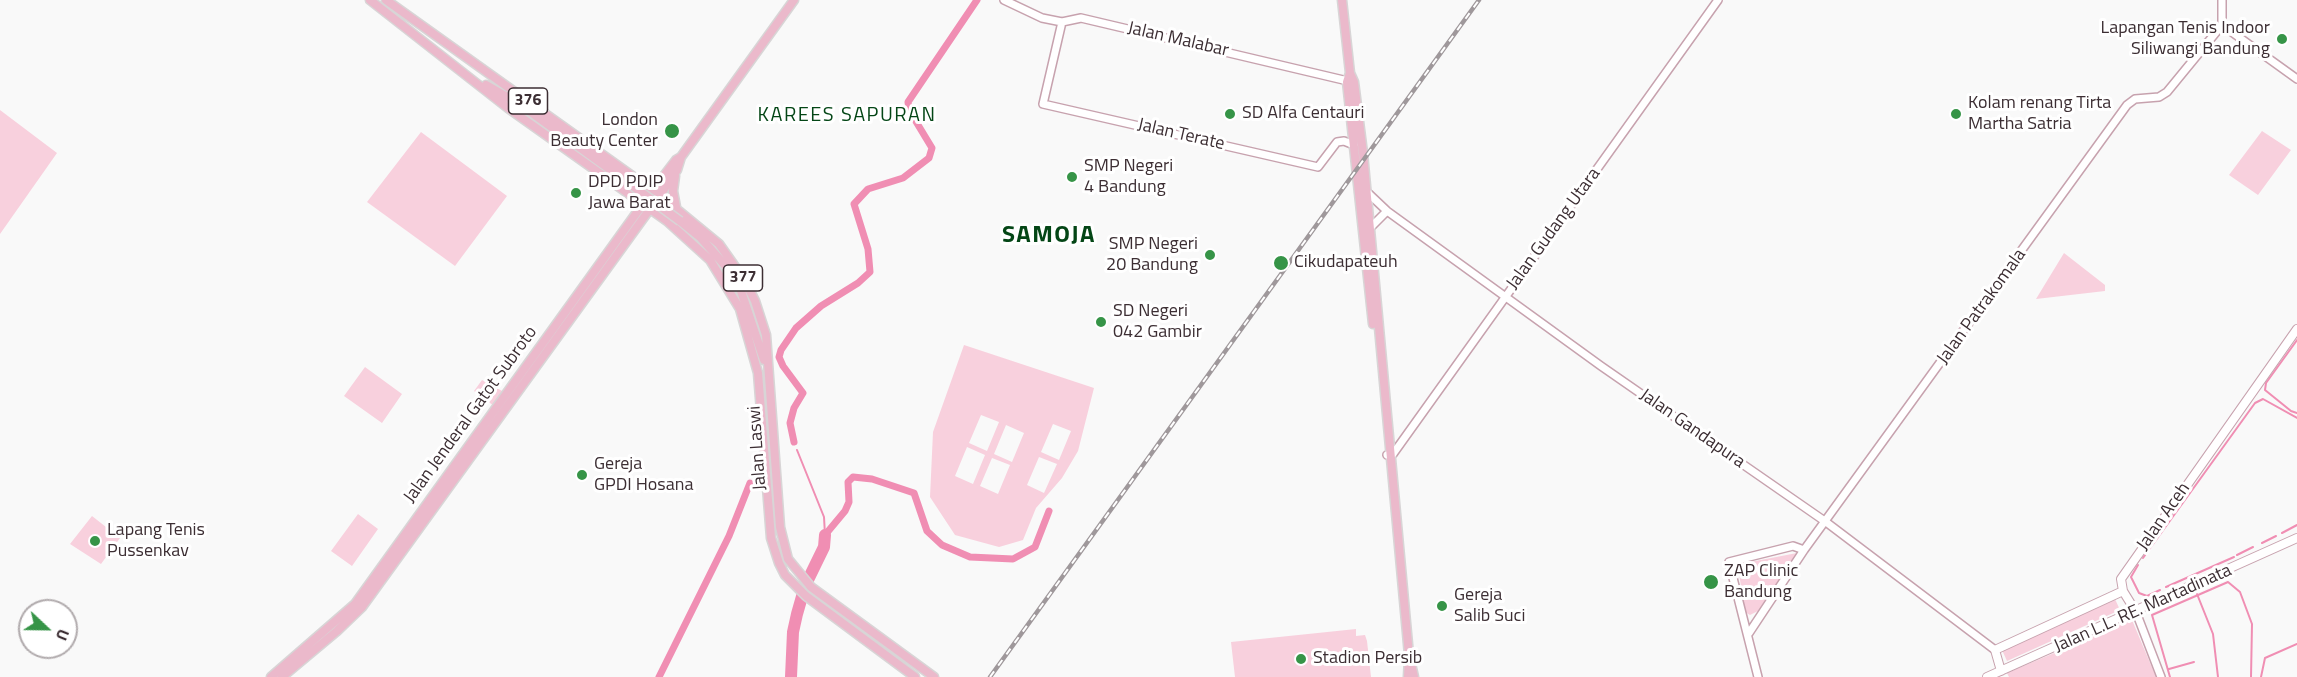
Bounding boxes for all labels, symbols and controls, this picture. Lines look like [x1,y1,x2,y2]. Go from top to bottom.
street label: Jalan Malabar [1125,18,1231,62]
place label: Lapangan Tenis Indoor Siliwangi Bandung [2101,18,2270,60]
marker: Lapangan Tenis Indoor Siliwangi Bandung [2275,32,2289,46]
road number: 376 [508,88,548,114]
place label: Kolam renang Tirta Martha Satria [1968,93,2111,136]
place label: SD Alfa Centauri [1242,103,1365,125]
district label: KAREES SAPURAN [758,104,936,128]
marker: SD Alfa Centauri [1223,107,1237,121]
marker: Kolam renang Tirta Martha Satria [1949,107,1963,121]
place label: London Beauty Center [550,110,658,152]
street label: Jalan Terate [1135,115,1227,155]
marker: London Beauty Center [663,122,681,140]
place label: SMP Negeri 4 Bandung [1084,156,1173,198]
street label: Jalan Gudang Utara [1503,164,1605,294]
marker: SMP Negeri 4 Bandung [1065,170,1079,184]
place label: DPD PDIP Jawa Barat [588,172,670,214]
marker: DPD PDIP Jawa Barat [569,186,583,200]
district label: SAMOJA [1002,222,1096,250]
place label: SMP Negeri 20 Bandung [1106,234,1198,276]
street label: Jalan Patrakomala [1933,245,2031,369]
marker: SMP Negeri 20 Bandung [1203,248,1217,262]
place label: Cikudapateuh [1294,252,1398,274]
marker: Cikudapateuh [1272,254,1290,272]
road number: 377 [724,265,762,291]
place label: SD Negeri 042 Gambir [1113,301,1202,344]
marker: SD Negeri 042 Gambir [1094,315,1108,329]
street label: Jalan Jenderal Gatot Subroto [400,322,542,508]
street label: Jalan Gandapura [1635,385,1749,473]
street label: Jalan Laswi [744,405,772,491]
place label: Gereja GPDI Hosana [594,454,693,496]
marker: Gereja GPDI Hosana [575,468,589,482]
street label: Jalan Aceh [2133,479,2195,555]
place label: Lapang Tenis Pussenkav [107,520,205,562]
marker: Lapang Tenis Pussenkav [88,534,102,548]
street label: Jalan L.L. RE. Martadinata [2051,560,2235,658]
place label: ZAP Clinic Bandung [1724,561,1798,604]
marker: ZAP Clinic Bandung [1702,573,1720,591]
place label: Gereja Salib Suci [1454,585,1525,628]
north arrow [18,599,78,659]
marker: Gereja Salib Suci [1435,599,1449,613]
text: U [50,626,76,644]
place label: Stadion Persib [1313,648,1422,670]
marker: Stadion Persib [1294,652,1308,666]

